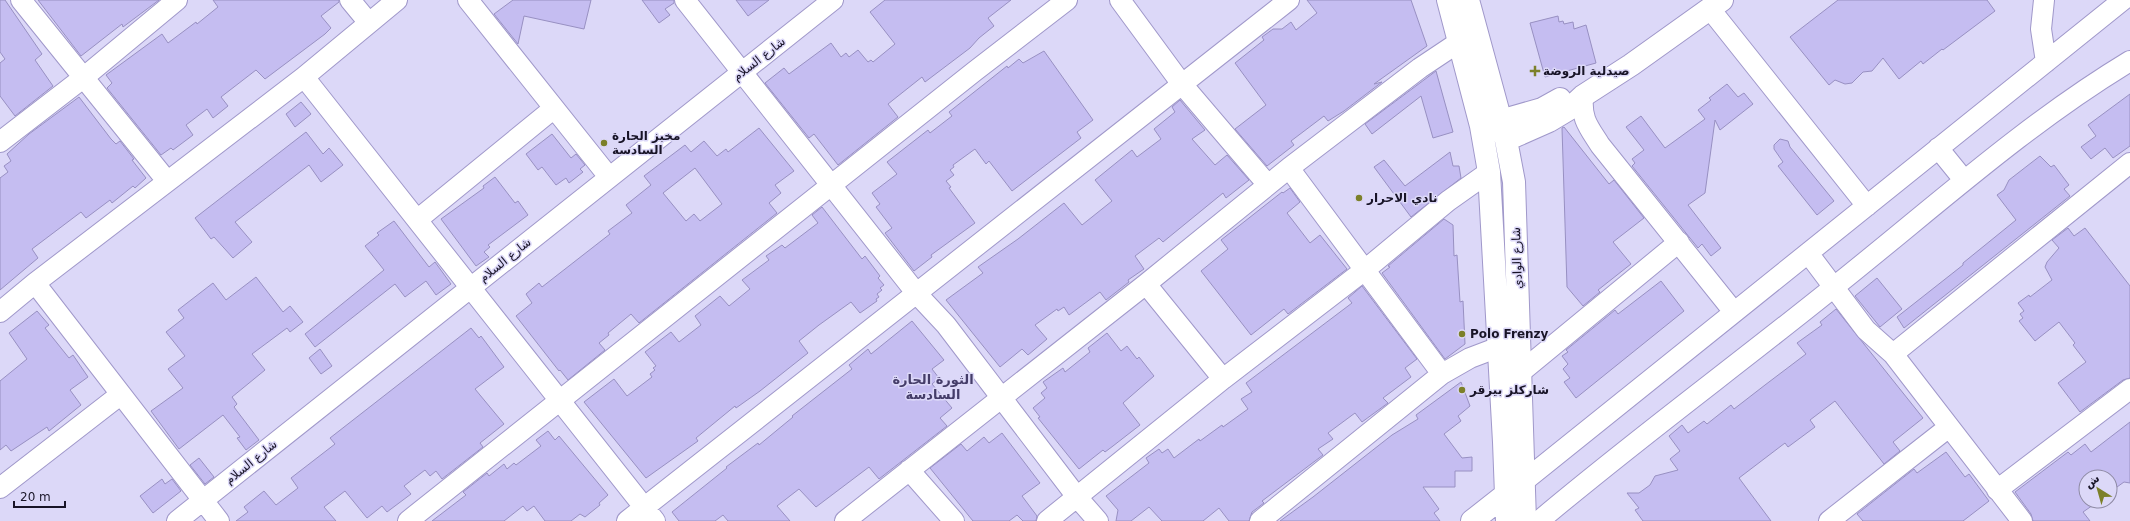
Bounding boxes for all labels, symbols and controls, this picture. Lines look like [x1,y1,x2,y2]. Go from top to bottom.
street label: شارع السلام [730,34,789,85]
place label: صيدلية الروضة [1543,64,1630,79]
marker: صيدلية الروضة [1530,66,1540,76]
place label: مخبز الحارة السادسة [612,129,680,157]
marker: مخبز الحارة السادسة [599,138,609,148]
place label: نادي الاحرار [1366,191,1438,205]
marker: نادي الاحرار [1354,193,1364,203]
street label: شارع الوادي [1509,227,1526,289]
street label: شارع السلام [476,235,534,286]
place label: Polo Frenzy [1470,327,1549,341]
marker: Polo Frenzy [1457,329,1467,339]
district label: الثورة الحارة السادسة [892,372,974,402]
place label: شاركلز بيرقر [1469,383,1549,397]
marker: شاركلز بيرقر [1457,385,1467,395]
street label: شارع السلام [222,437,280,488]
north arrow [2078,469,2118,509]
text: ش [2082,472,2102,491]
scale bar [14,483,65,509]
text: 20 m [20,490,51,504]

